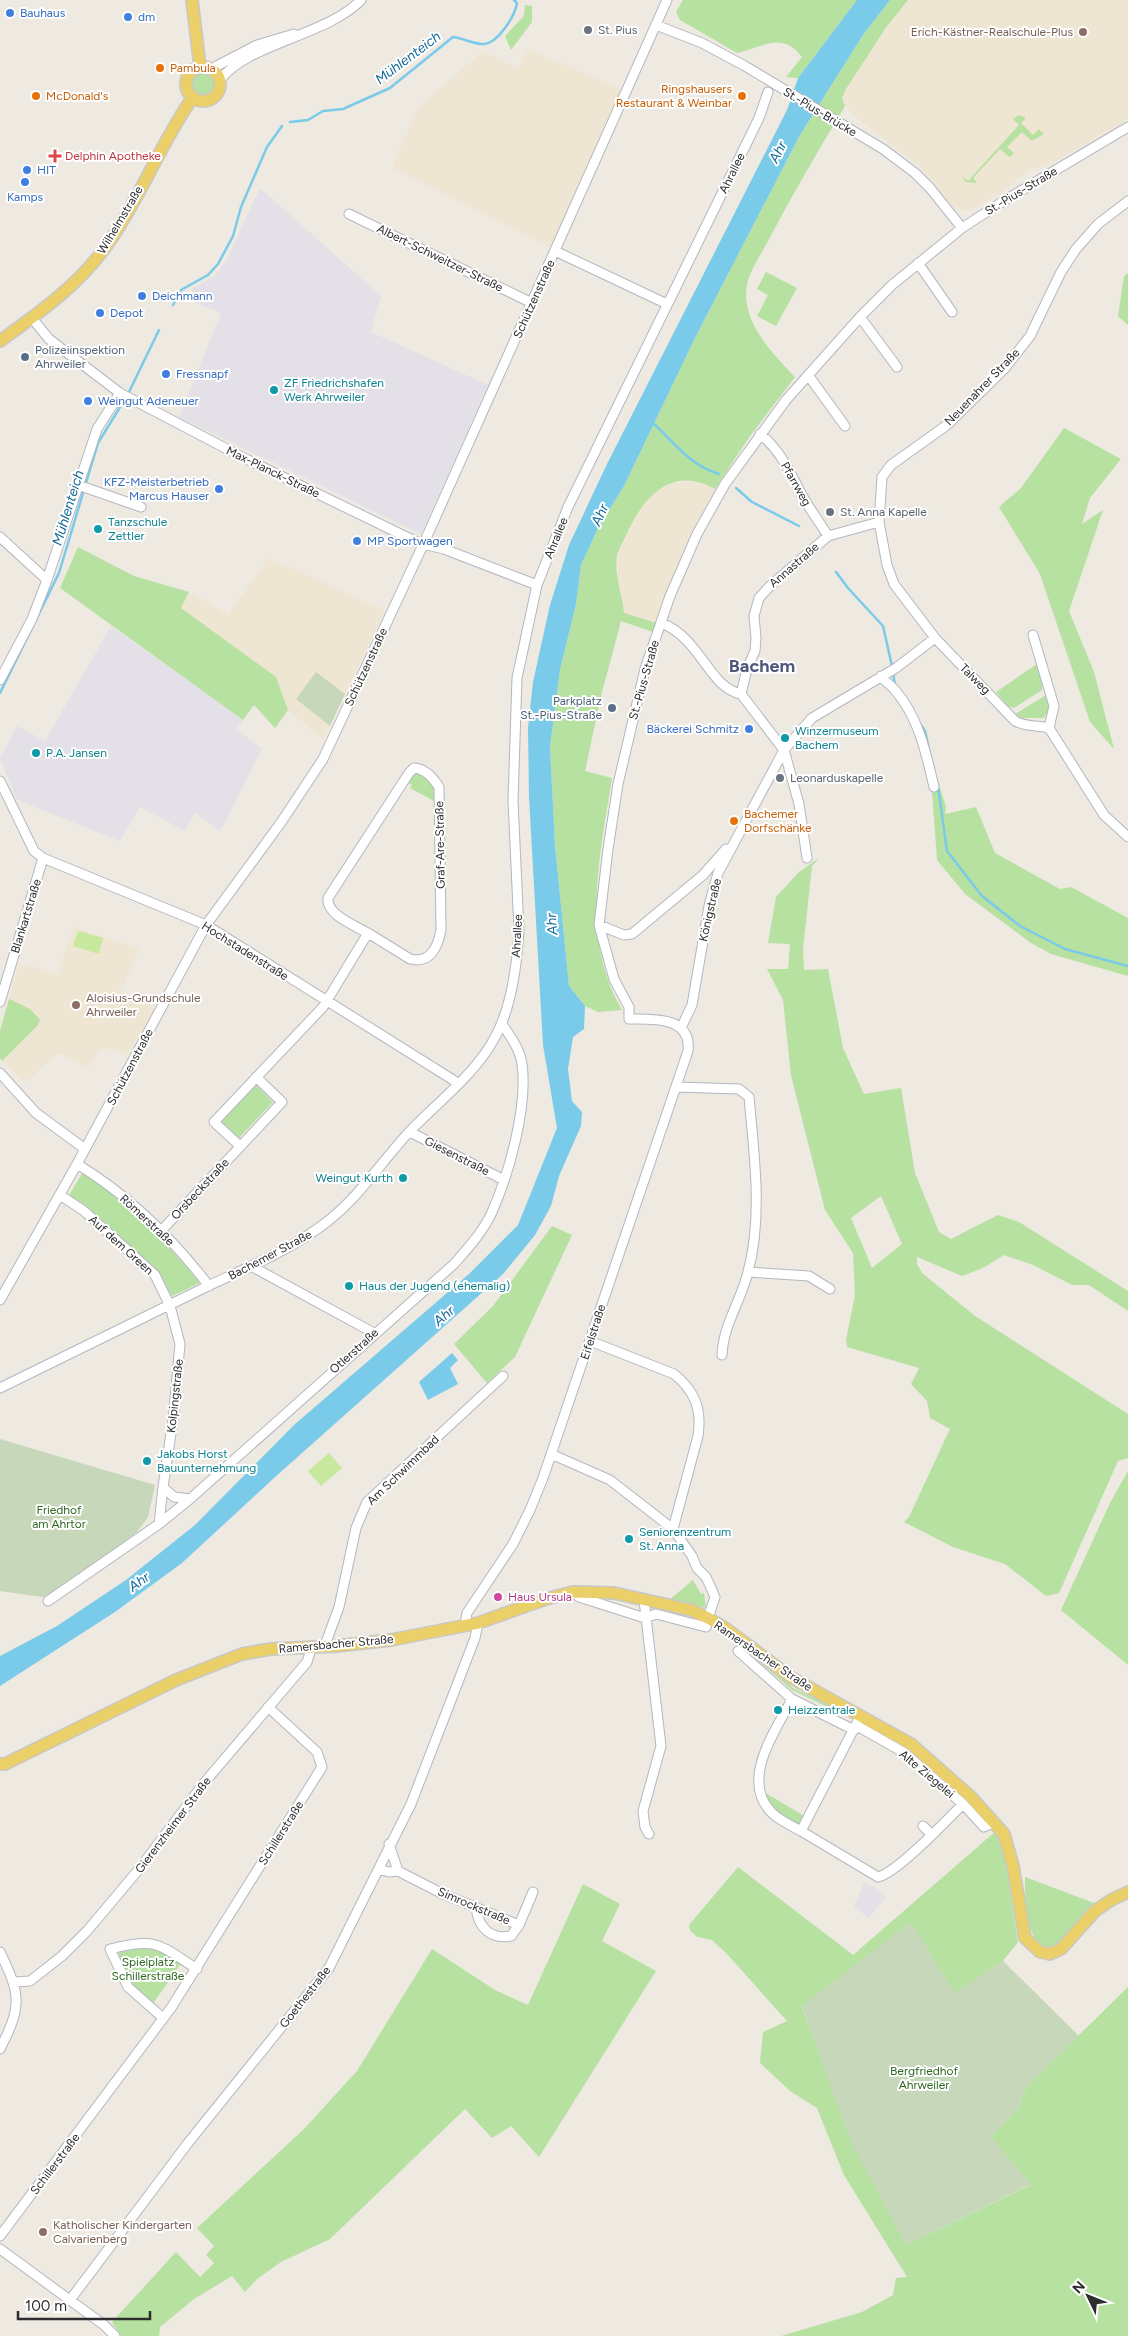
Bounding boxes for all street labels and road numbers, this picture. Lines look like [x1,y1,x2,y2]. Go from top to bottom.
street label: St.-Pius-Brücke [781,85,860,140]
street label: Ahrallee [716,150,748,196]
street label: St.-Pius-Straße [982,164,1060,218]
street label: Wilhelmstraße [94,183,146,256]
street label: Albert-Schweitzer-Straße [375,221,506,295]
street label: Schützenstraße [510,257,558,340]
street label: Neuenahrer Straße [942,345,1023,428]
street label: Max-Planck-Straße [224,443,322,501]
street label: Pfarrweg [778,460,814,508]
street label: Ahrallee [541,515,571,561]
street label: Annastraße [766,539,822,590]
street label: Schützenstraße [342,625,390,708]
street label: St.-Pius-Straße [626,638,662,721]
street label: Talweg [957,661,993,697]
street label: Graf-Are-Straße [432,801,448,889]
street label: Blankartstraße [8,877,44,955]
street label: Königstraße [696,877,724,943]
street label: Ahrallee [509,914,525,958]
street label: Hochstadenstraße [199,919,291,983]
street label: Schützenstraße [104,1026,156,1108]
street label: Giesenstraße [422,1134,492,1179]
street label: Orsbeckstraße [168,1155,232,1222]
street label: Römerstraße [117,1191,177,1249]
street label: Auf dem Green [86,1212,156,1278]
street label: Bachemer Straße [226,1227,314,1283]
street label: Eifelstraße [578,1302,609,1361]
street label: Otlerstraße [327,1325,382,1377]
street label: Kolpingstraße [164,1358,186,1434]
street label: Am Schwimmbad [364,1432,442,1508]
street label: Ramersbacher Straße [711,1618,815,1694]
street label: Ramersbacher Straße [278,1632,395,1656]
street label: Alte Ziegelei [897,1747,957,1801]
street label: Gierenzheimer Straße [132,1774,214,1876]
street label: Schillerstraße [256,1798,306,1868]
street label: Simrockstraße [436,1884,513,1928]
street label: Goethestraße [277,1963,334,2030]
street label: Schillerstraße [27,2130,83,2197]

